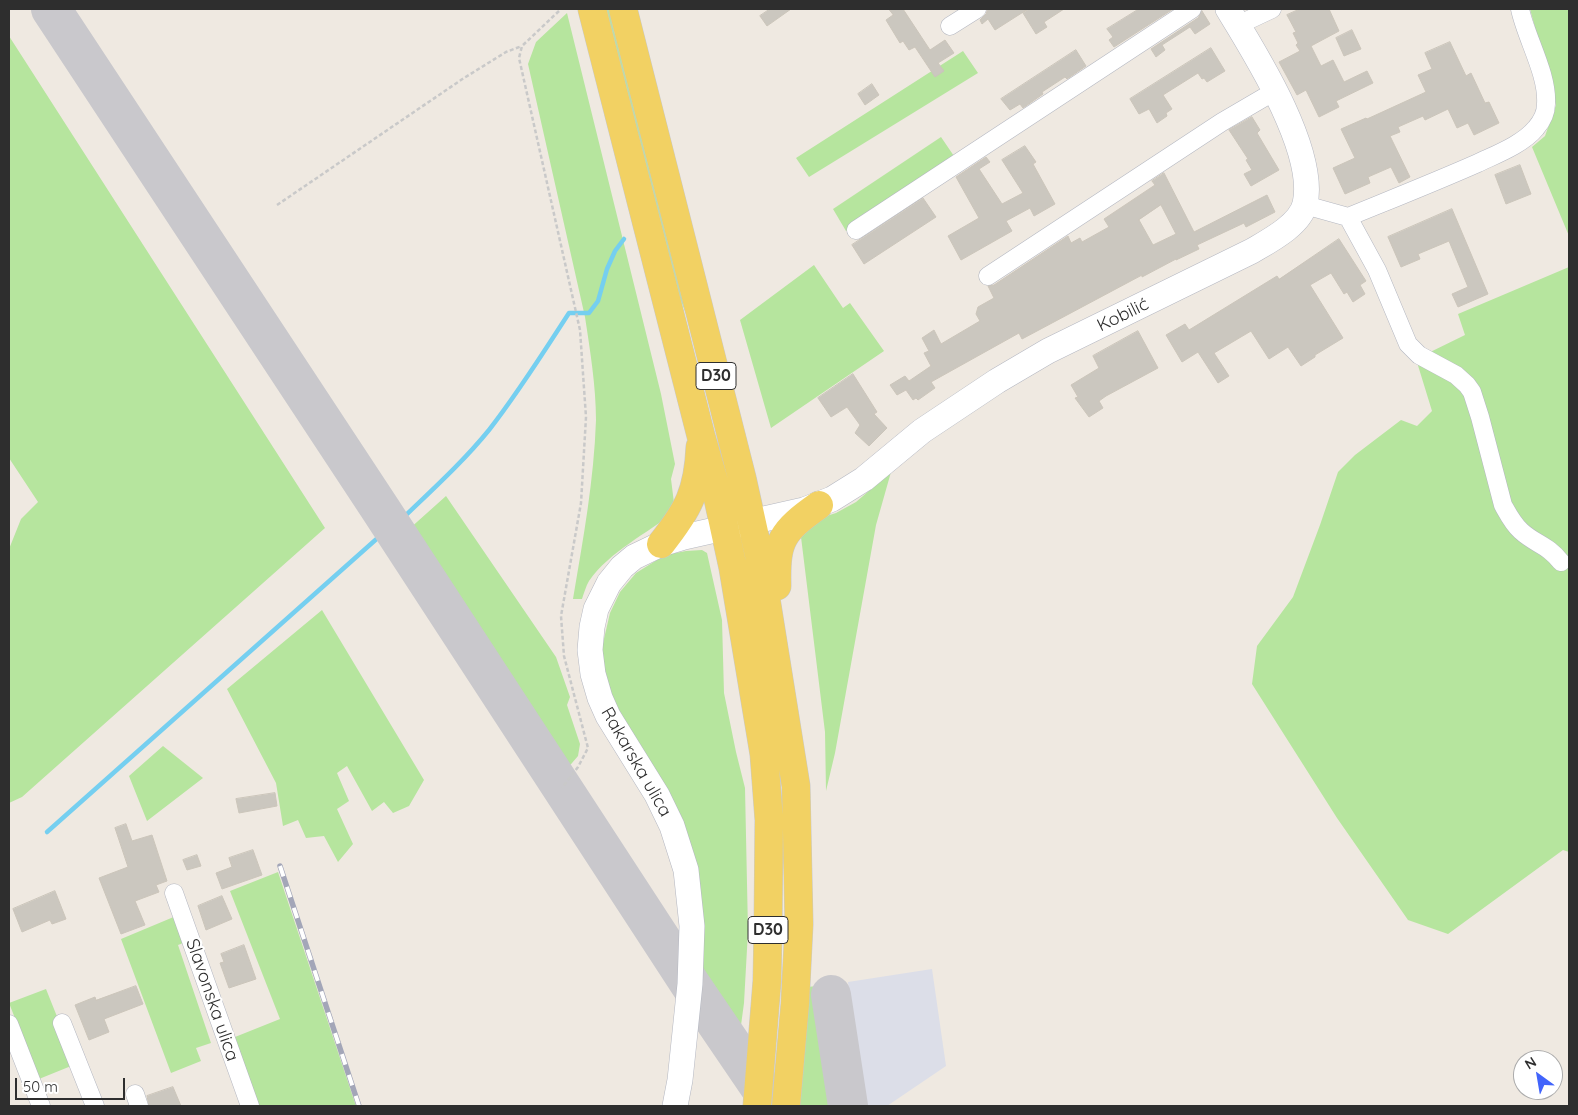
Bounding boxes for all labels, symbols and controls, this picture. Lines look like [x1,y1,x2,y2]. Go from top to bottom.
street label: Kobilić [1094,293,1152,337]
road number: D30 [696,362,736,390]
street label: Rakarska ulica [596,703,676,821]
road number: D30 [748,916,788,944]
street label: Slavonska ulica [181,936,243,1064]
north arrow [1513,1050,1563,1100]
text: N [1521,1053,1540,1073]
scale bar [18,1068,128,1100]
text: 50 m [23,1077,58,1096]

